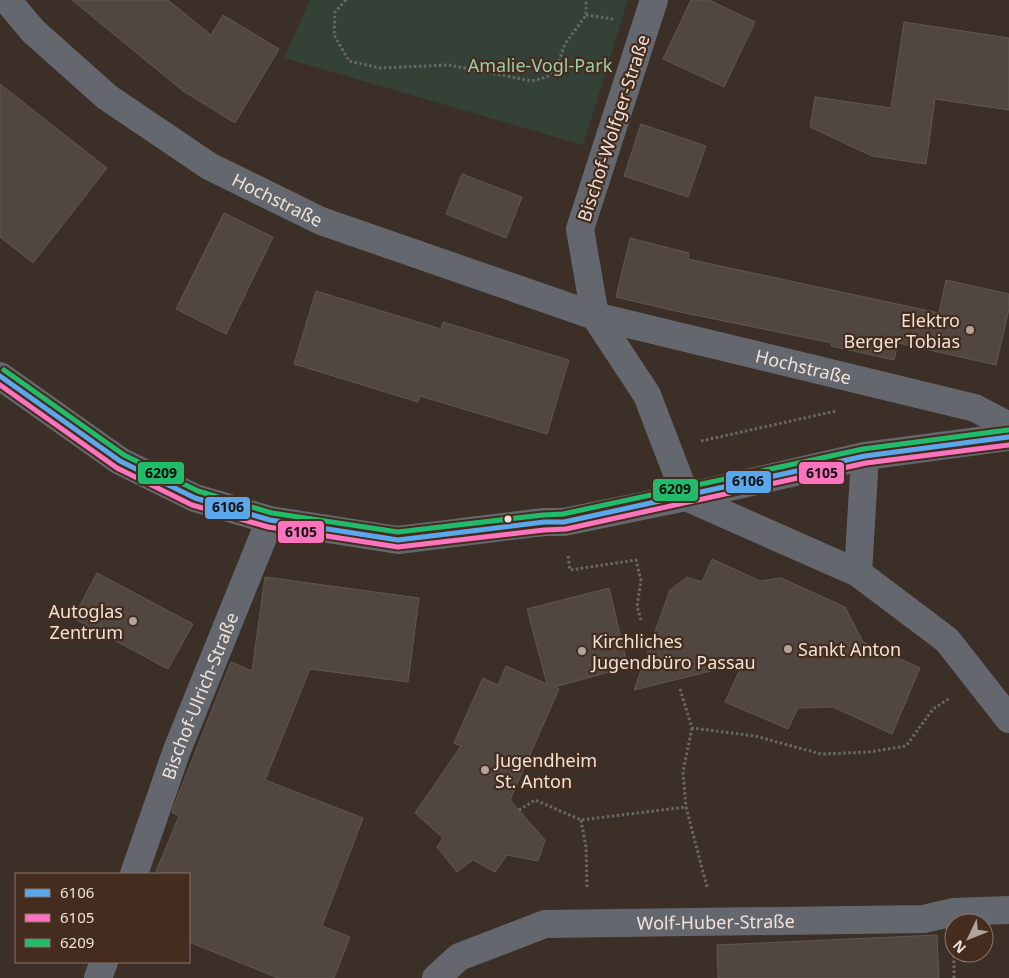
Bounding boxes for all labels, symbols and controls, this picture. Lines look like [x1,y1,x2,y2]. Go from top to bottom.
street label: Bischof-Wolfger-Straße [571,31,655,225]
park label: Amalie-Vogl-Park [468,53,613,77]
street label: Hochstraße [228,167,327,232]
place label: Elektro Berger Tobias [843,308,960,353]
marker: Elektro Berger Tobias [964,324,976,336]
street label: Hochstraße [753,343,854,390]
line badge: 6209 [137,461,185,485]
line badge: 6105 [798,461,845,485]
text: 6209 [145,463,177,482]
text: 6105 [806,463,838,482]
line badge: 6106 [725,470,772,494]
text: 6106 [732,471,764,490]
line badge: 6209 [652,478,699,502]
text: 6209 [659,479,691,498]
line badge: 6106 [204,496,251,520]
text: 6106 [212,497,244,516]
unlabelled marker [503,514,513,524]
line badge: 6105 [277,520,325,544]
text: 6105 [285,522,317,541]
place label: Autoglas Zentrum [49,599,123,644]
street label: Bischof-Ulrich-Straße [156,608,244,783]
marker: Autoglas Zentrum [127,615,139,627]
place label: Kirchliches Jugendbüro Passau [590,629,756,674]
place label: Sankt Anton [798,637,901,661]
marker: Sankt Anton [782,643,794,655]
marker: Kirchliches Jugendbüro Passau [576,645,588,657]
place label: Jugendheim St. Anton [493,748,597,793]
marker: Jugendheim St. Anton [479,764,491,776]
legend [15,873,190,963]
text: 6106 [60,882,94,902]
text: 6105 [60,907,94,927]
street label: Wolf-Huber-Straße [637,909,795,935]
north arrow [944,913,994,963]
text: 6209 [60,932,94,952]
text: N [948,937,970,958]

